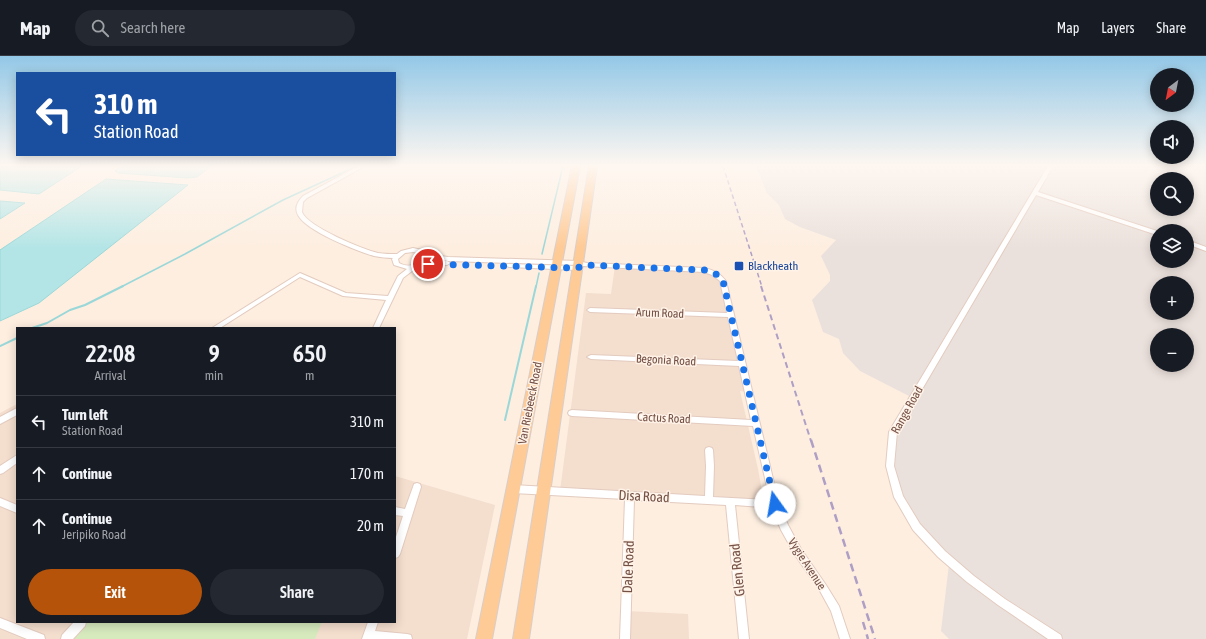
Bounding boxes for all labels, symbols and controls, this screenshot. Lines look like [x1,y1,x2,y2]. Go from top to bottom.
search box [75,10,355,46]
text: Map [20,17,51,39]
icon: search [89,17,111,39]
text: Search here [121,19,185,36]
text: Map [1057,20,1079,36]
text: Layers [1101,20,1134,36]
text: Share [1156,20,1186,36]
north arrow [1150,68,1194,112]
map controls [1150,68,1194,372]
icon: left [28,88,80,140]
text: 310 m [94,88,157,120]
button: sound [1150,120,1194,164]
text: Station Road [94,121,178,142]
button: search [1150,172,1194,216]
button: layers [1150,224,1194,268]
pin [411,247,445,281]
icon: arrive [417,253,439,275]
place label: Blackheath [748,259,798,273]
marker: Blackheath [733,260,745,272]
button: + [1150,276,1194,320]
street label: Arum Road [636,305,684,321]
button: − [1150,328,1194,372]
text: 22:08 [85,340,135,367]
text: 9 [208,340,220,367]
text: 650 [293,340,327,367]
street label: Begonia Road [635,351,697,369]
street label: Van Riebeeck Road [515,361,545,445]
text: Arrival [94,368,126,383]
text: min [205,368,223,383]
text: m [305,368,314,383]
street label: Range Road [888,384,926,436]
text: Turn left [62,406,108,423]
street label: Cactus Road [637,410,691,426]
icon: left [28,411,50,433]
text: 310 m [350,413,384,430]
text: Station Road [62,423,123,438]
icon: ahead [28,463,50,485]
text: Continue [62,465,112,482]
text: 170 m [350,465,384,482]
position arrow [754,483,796,525]
street label: Disa Road [618,487,670,505]
text: Continue [62,510,112,527]
icon: ahead [28,515,50,537]
text: 20 m [357,517,384,534]
text: Jeripiko Road [62,527,126,542]
street label: Vygie Avenue [785,535,829,593]
street label: Dale Road [619,540,637,594]
street label: Glen Road [726,543,748,597]
button: Exit [28,569,202,615]
button: Share [210,569,384,615]

